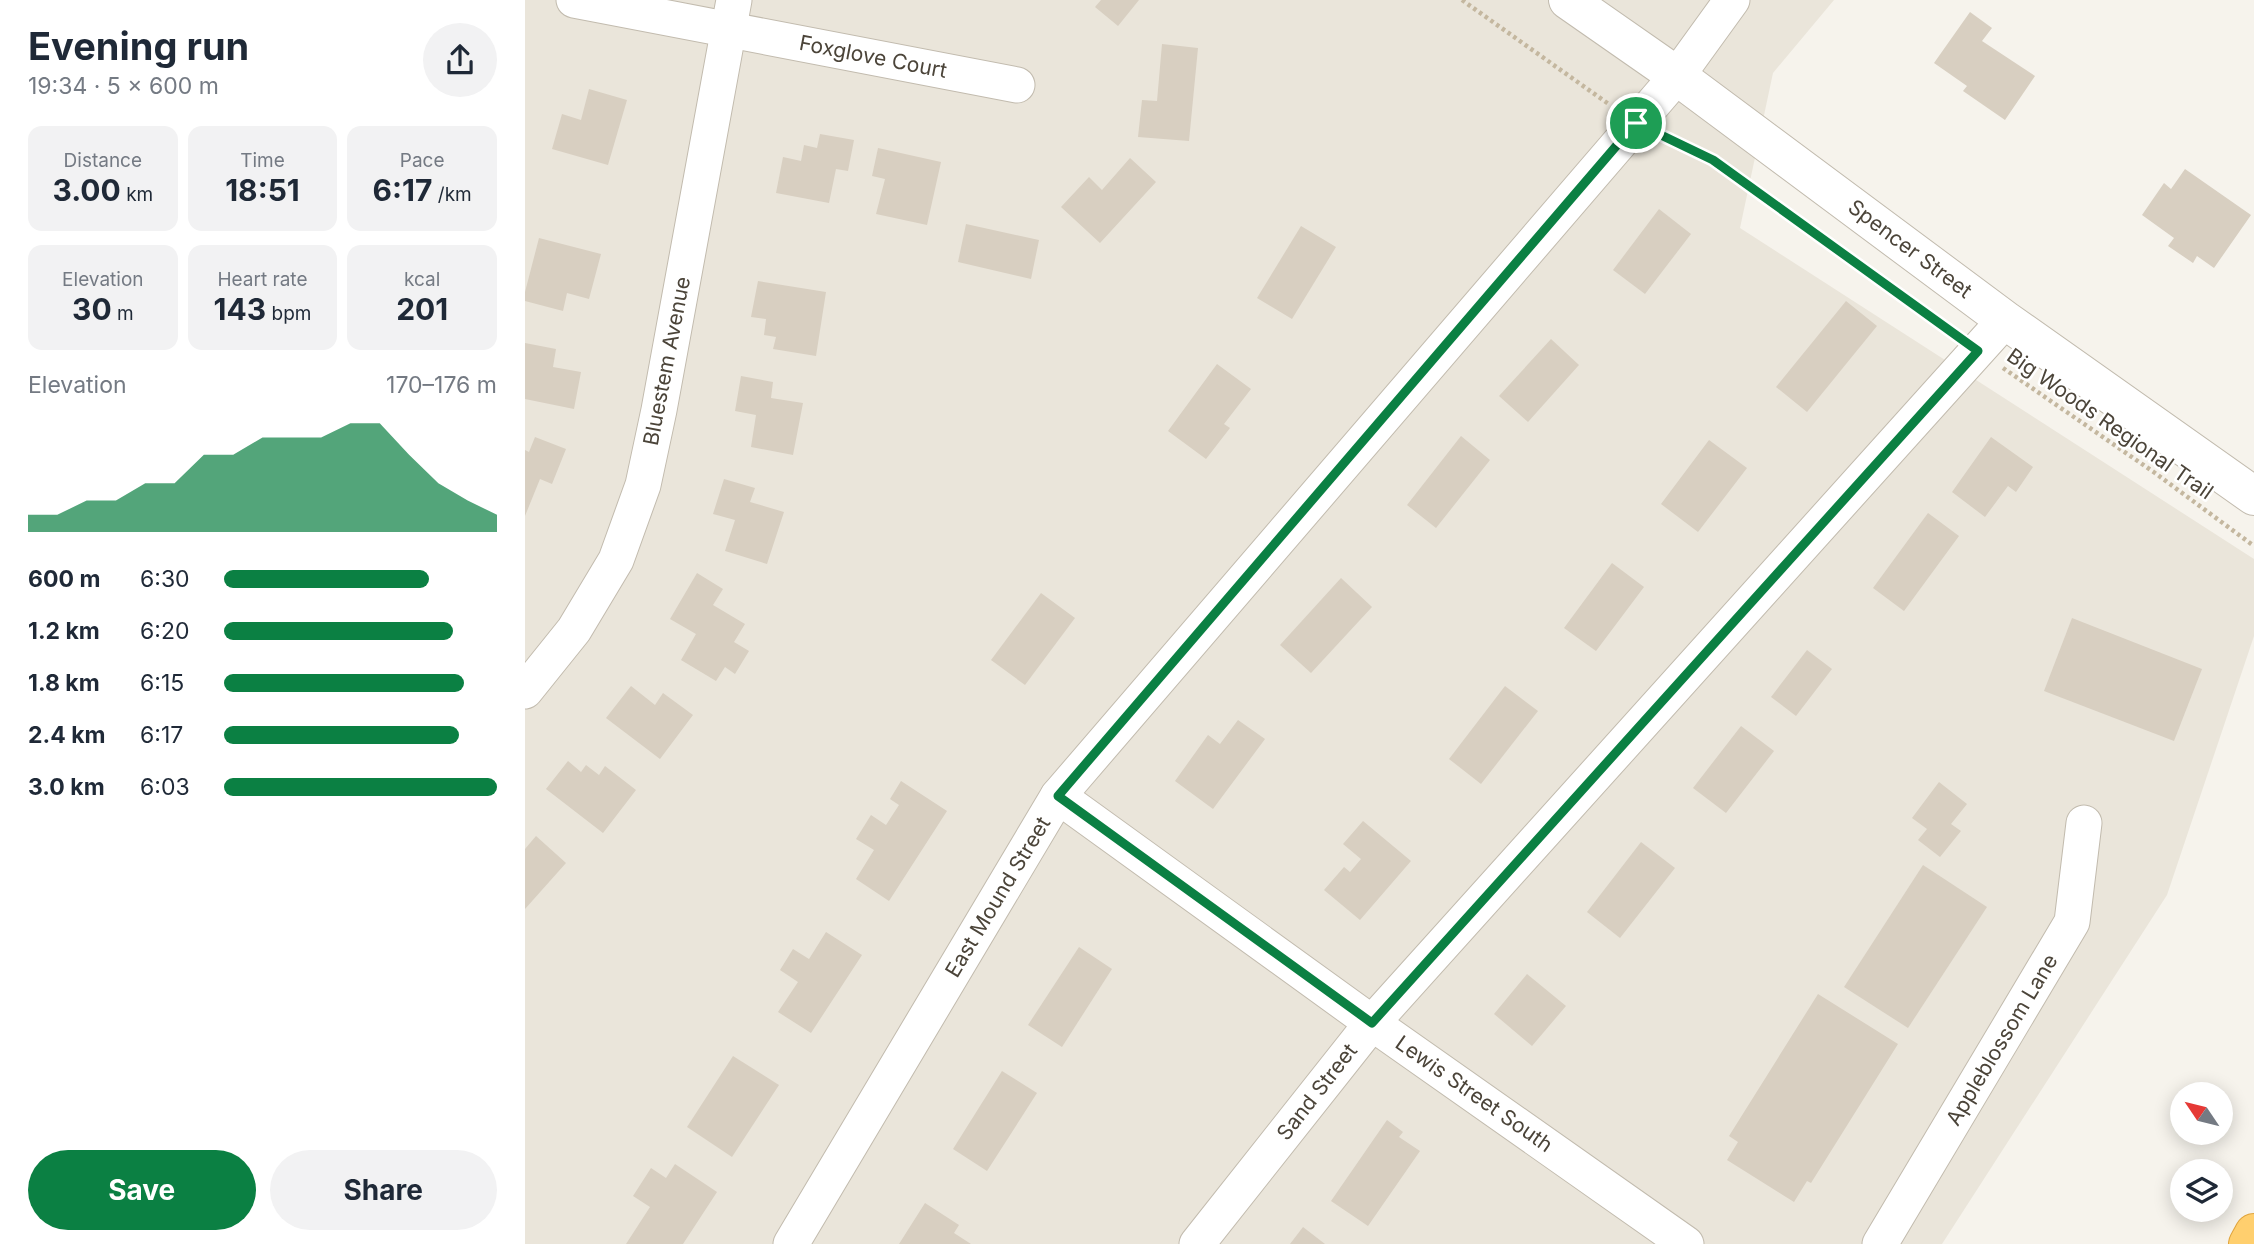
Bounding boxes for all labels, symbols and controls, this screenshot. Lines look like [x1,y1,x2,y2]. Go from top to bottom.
text: Evening run [28,23,249,69]
button: share [423,23,497,97]
street label: Foxglove Court [797,30,949,83]
text: 19:34 · 5 × 600 m [28,72,219,100]
pin [1606,93,1666,153]
icon: arrive [1617,104,1655,142]
text: Distance [64,149,142,172]
text: Time [240,149,285,172]
text: Pace [400,149,445,172]
text: 3.00 [52,172,121,208]
text: 18:51 [225,172,300,208]
text: 6:17 [373,172,432,208]
text: km [121,183,153,206]
text: /km [432,183,472,206]
street label: Spencer Street [1844,194,1977,303]
text: Elevation [62,268,144,291]
text: Heart rate [217,268,307,291]
text: kcal [404,268,440,291]
street label: Bluestem Avenue [638,274,695,447]
text: 30 [72,291,112,327]
text: 143 [214,291,266,327]
text: 201 [396,291,448,327]
text: m [112,302,134,325]
text: bpm [266,302,311,325]
street label: Big Woods Regional Trail [2002,343,2218,504]
text: Elevation [28,371,127,399]
text: 170–176 m [386,371,497,399]
text: 600 m [28,565,100,593]
text: 6:30 [140,565,190,593]
text: 1.2 km [28,617,100,645]
text: 6:20 [140,617,189,645]
text: 1.8 km [28,669,100,697]
text: 6:15 [140,669,184,697]
text: 2.4 km [28,721,106,749]
text: 6:17 [140,721,183,749]
text: 3.0 km [28,773,105,801]
text: 6:03 [140,773,190,801]
street label: East Mound Street [940,812,1055,981]
street label: Appleblossom Lane [1941,950,2063,1130]
street label: Lewis Street South [1391,1030,1558,1157]
street label: Sand Street [1271,1038,1362,1145]
north arrow [2170,1082,2233,1144]
map controls [2170,1082,2233,1222]
button: Save [28,1150,256,1230]
button: Share [270,1150,497,1230]
button: layers [2170,1159,2233,1222]

